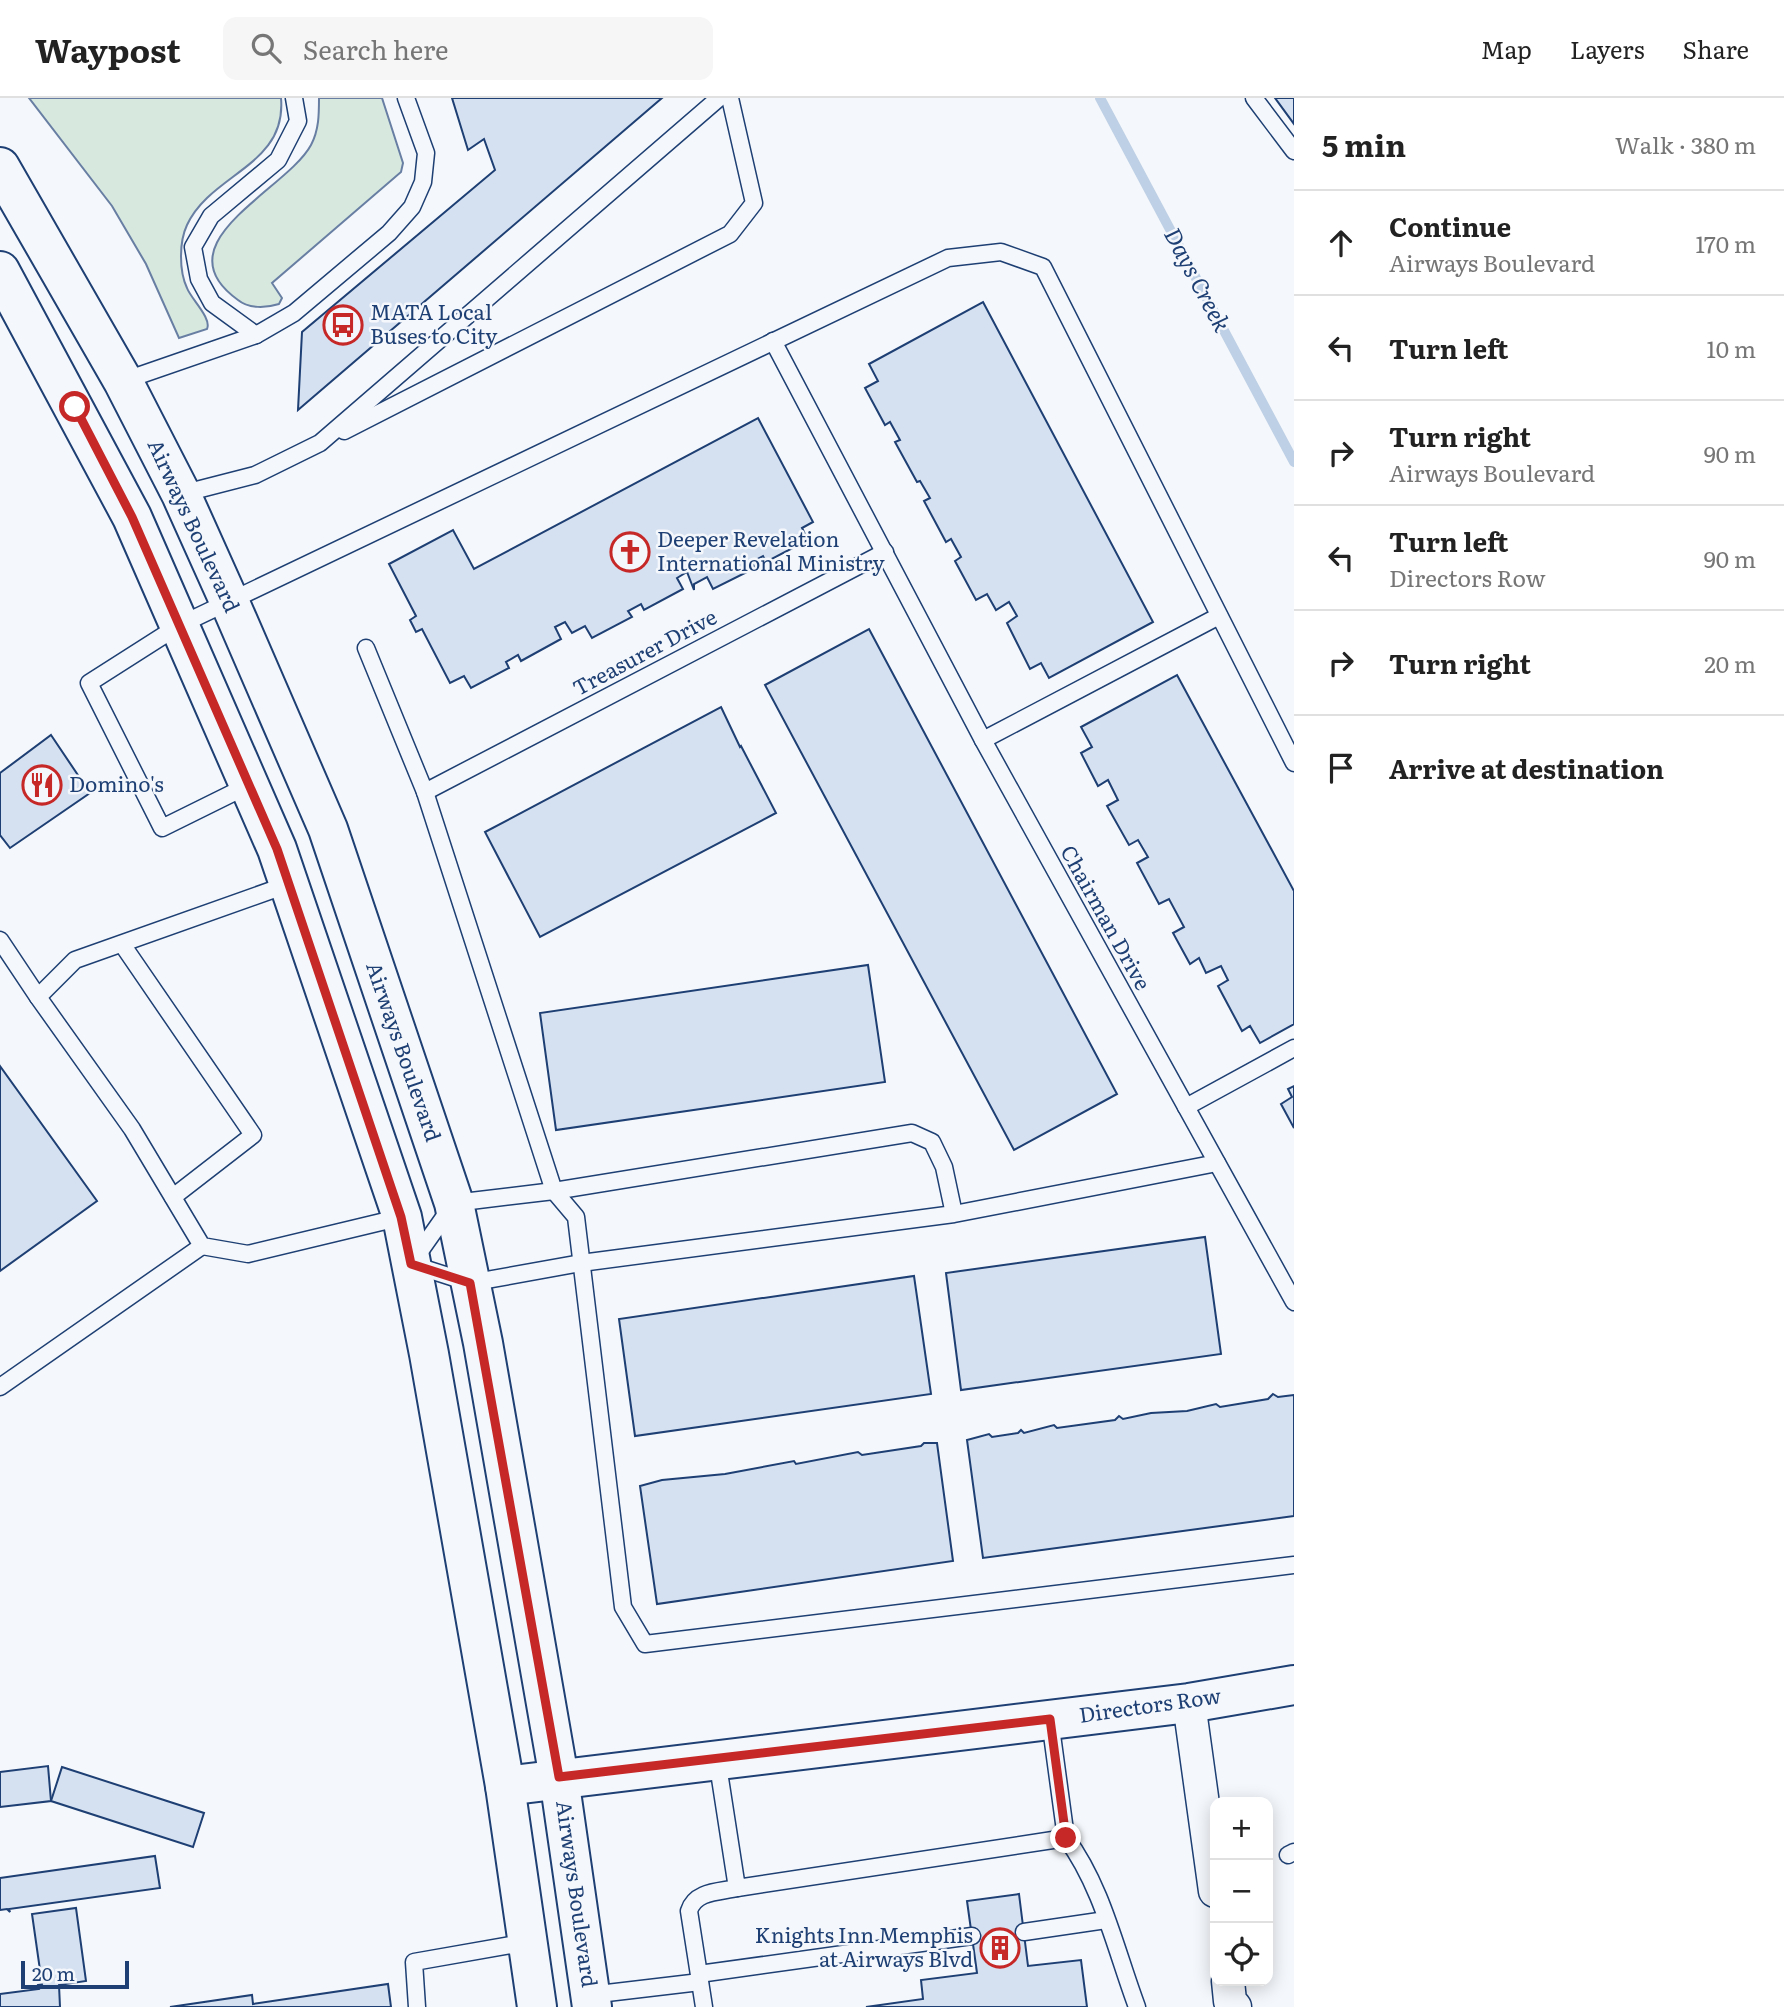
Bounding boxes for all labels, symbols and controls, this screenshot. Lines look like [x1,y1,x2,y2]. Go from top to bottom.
search box [223,17,713,80]
text: Waypost [35,24,181,73]
icon: search [247,29,285,67]
text: Search here [303,29,449,68]
text: Map [1481,31,1532,66]
text: Layers [1570,31,1644,66]
text: Share [1682,31,1749,66]
text: 5 min [1322,122,1406,166]
text: Walk · 380 m [1615,127,1756,161]
text: Continue [1389,206,1511,245]
water label: Days Creek [1157,221,1241,338]
icon: ahead [1322,224,1360,262]
text: 170 m [1695,226,1756,260]
text: Airways Boulevard [1389,245,1595,279]
place label: MATA Local Buses to City [370,295,498,350]
bus stop icon: MATA Local Buses to City [322,304,364,346]
text: Turn left [1389,328,1508,367]
icon: left [1322,329,1360,367]
text: 10 m [1706,331,1756,365]
route start [59,391,90,422]
text: Turn right [1389,416,1531,455]
street label: Airways Boulevard [141,433,249,617]
icon: right [1322,434,1360,472]
text: 90 m [1704,436,1756,470]
text: Airways Boulevard [1389,455,1595,489]
text: Turn left [1389,521,1508,560]
place label: Deeper Revelation International Ministry [657,522,885,577]
church icon: Deeper Revelation International Ministry [609,531,651,573]
icon: left [1322,539,1360,577]
text: 90 m [1704,541,1756,575]
text: Directors Row [1389,560,1546,594]
street label: Treasurer Drive [566,600,721,702]
text: Turn right [1389,643,1531,682]
icon: right [1322,644,1360,682]
text: 20 m [1704,646,1756,680]
text: Arrive at destination [1389,748,1664,787]
icon: arrive [1322,749,1360,787]
restaurant icon: Domino's [21,764,63,806]
place label: Domino's [69,767,164,798]
street label: Chairman Drive [1055,839,1160,995]
street label: Airways Boulevard [360,957,451,1145]
street label: Directors Row [1077,1678,1223,1729]
map controls [1210,1797,1273,1986]
button: + [1210,1797,1273,1860]
street label: Airways Boulevard [550,1798,607,1989]
route end [1050,1822,1081,1853]
button: − [1210,1860,1273,1923]
place label: Knights Inn Memphis at Airways Blvd [755,1918,973,1973]
button: locate [1210,1923,1273,1986]
building icon: Knights Inn Memphis at Airways Blvd [979,1927,1021,1969]
scale bar [21,1958,130,1990]
text: 20 m [32,1959,75,1987]

